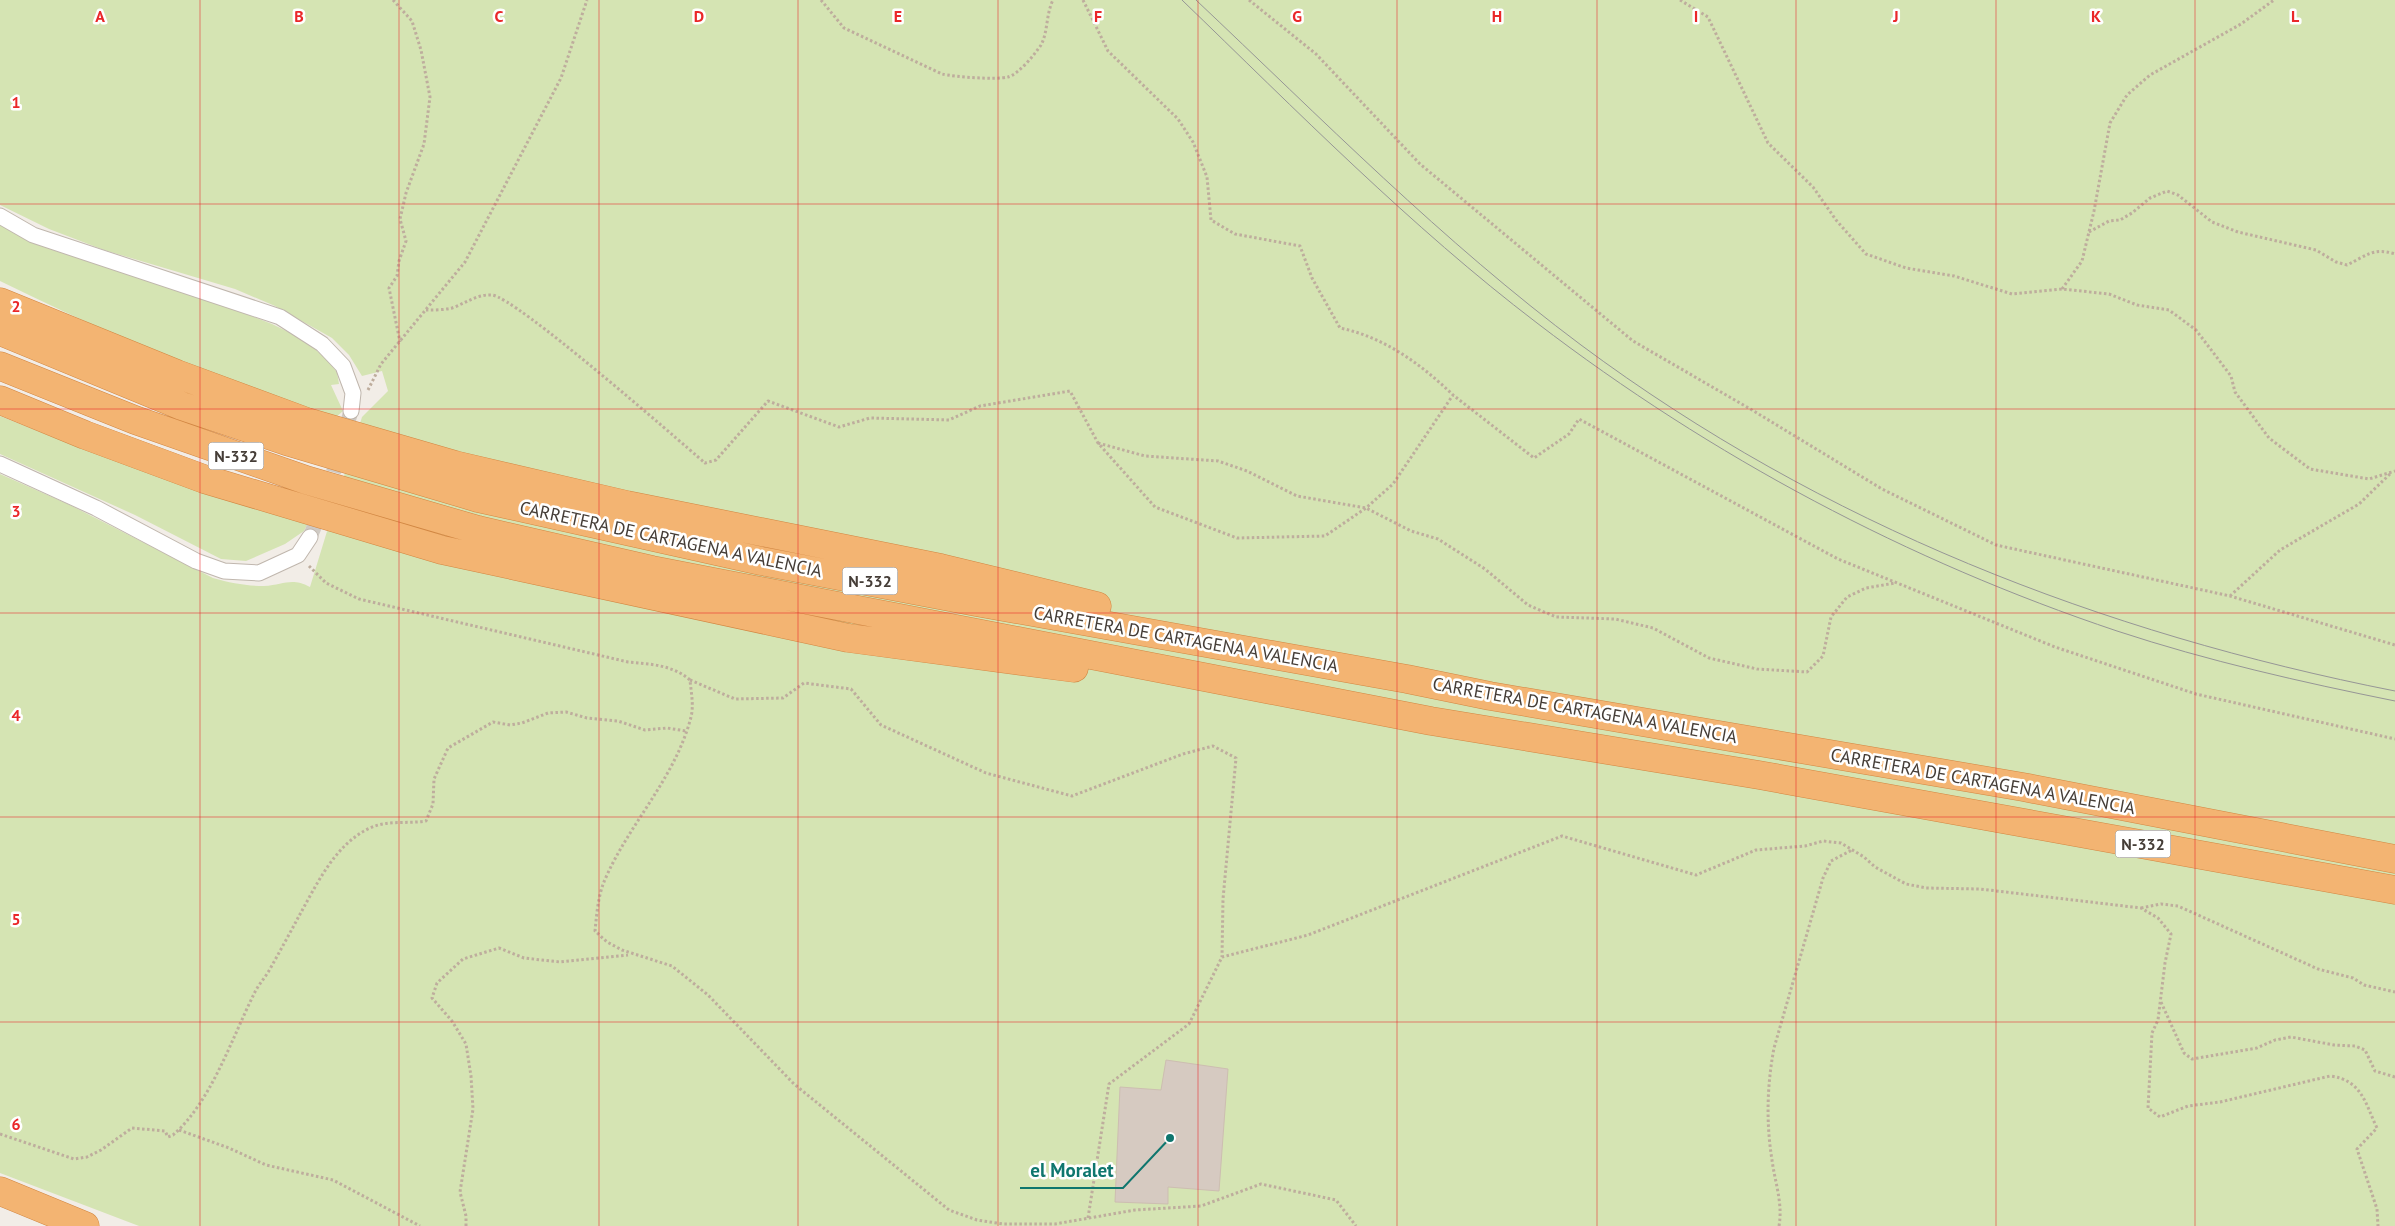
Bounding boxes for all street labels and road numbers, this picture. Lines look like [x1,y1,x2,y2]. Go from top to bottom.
road number: N-332 [208,442,264,470]
street label: CARRETERA DE CARTAGENA A VALENCIA [518,496,825,582]
road number: N-332 [842,568,898,594]
street label: CARRETERA DE CARTAGENA A VALENCIA [1032,601,1340,677]
street label: CARRETERA DE CARTAGENA A VALENCIA [1431,672,1739,748]
street label: CARRETERA DE CARTAGENA A VALENCIA [1829,743,2137,819]
road number: N-332 [2116,831,2170,858]

